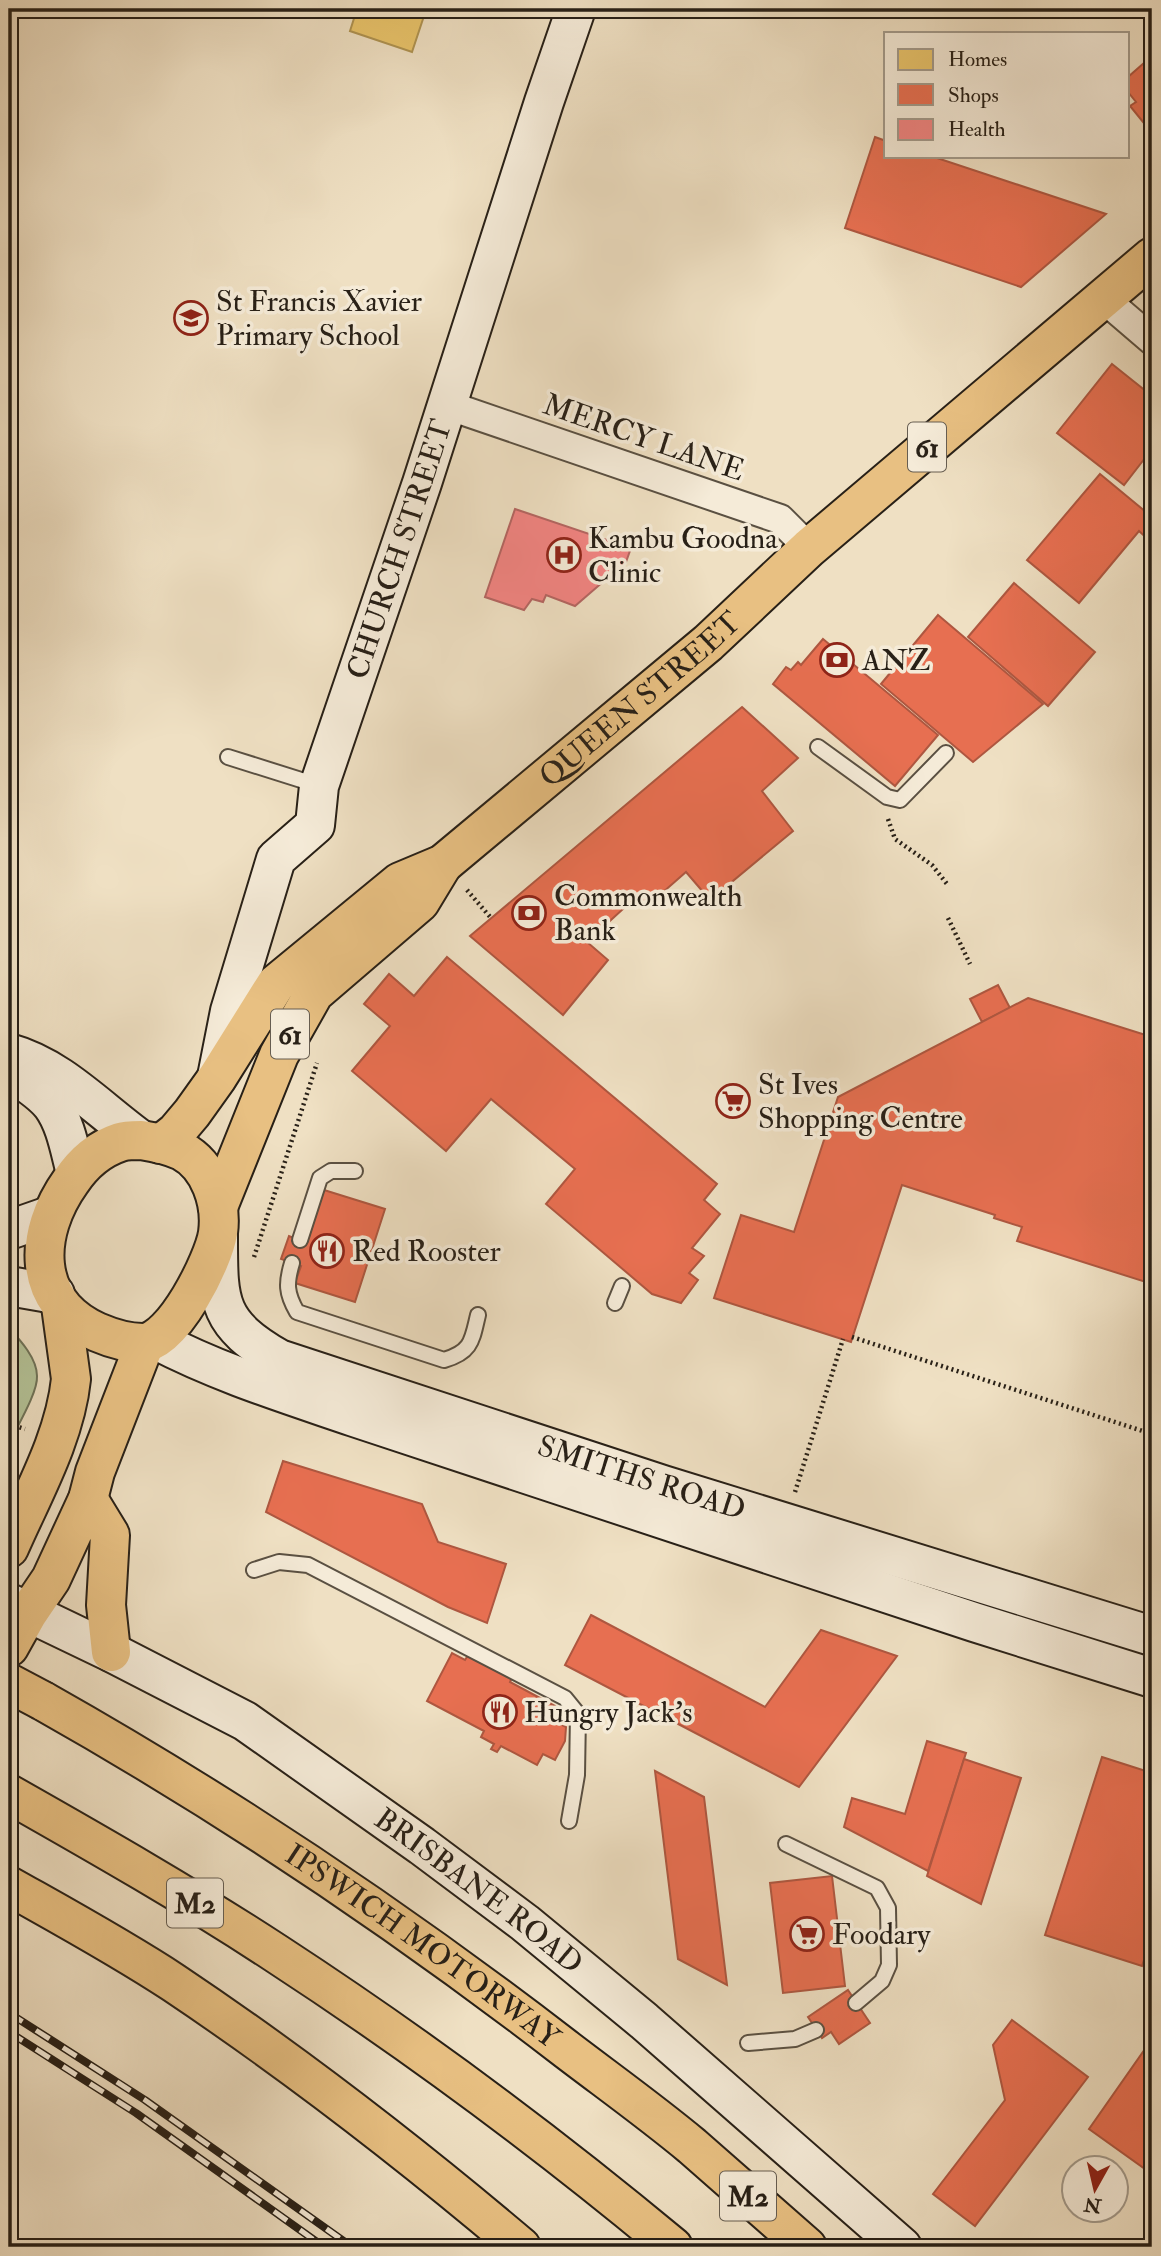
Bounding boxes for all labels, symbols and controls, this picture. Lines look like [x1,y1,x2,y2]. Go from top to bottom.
legend [884,32,1130,158]
text: Homes [948,46,1007,73]
text: Shops [948,82,999,109]
text: Health [948,116,1005,143]
place label: St Francis Xavier Primary School [216,283,422,354]
school or university icon: St Francis Xavier Primary School [172,299,210,337]
street label: MERCY LANE [538,386,749,489]
street label: CHURCH STREET [339,415,460,684]
road number: 61 [908,422,946,472]
place label: Kambu Goodna Clinic [588,520,778,591]
hospital icon: Kambu Goodna Clinic [545,536,583,574]
street label: QUEEN STREET [532,604,749,795]
bank icon: ANZ [818,641,856,679]
place label: ANZ [861,642,930,679]
place label: Commonwealth Bank [554,878,743,949]
bank icon: Commonwealth Bank [510,894,548,932]
road number: 61 [271,1010,309,1058]
place label: St Ives Shopping Centre [758,1066,963,1137]
supermarket icon: St Ives Shopping Centre [714,1082,752,1120]
restaurant icon: Red Rooster [308,1232,346,1270]
place label: Red Rooster [352,1233,501,1270]
street label: SMITHS ROAD [533,1427,750,1528]
restaurant icon: Hungry Jack's [481,1693,519,1731]
place label: Hungry Jack's [524,1694,693,1731]
street label: BRISBANE ROAD [367,1800,590,1982]
street label: IPSWICH MOTORWAY [278,1836,568,2057]
road number: M2 [167,1878,223,1927]
supermarket icon: Foodary [788,1915,826,1953]
place label: Foodary [832,1916,931,1953]
north arrow [1060,2154,1130,2224]
road number: M2 [720,2172,776,2220]
text: N [1082,2192,1104,2218]

